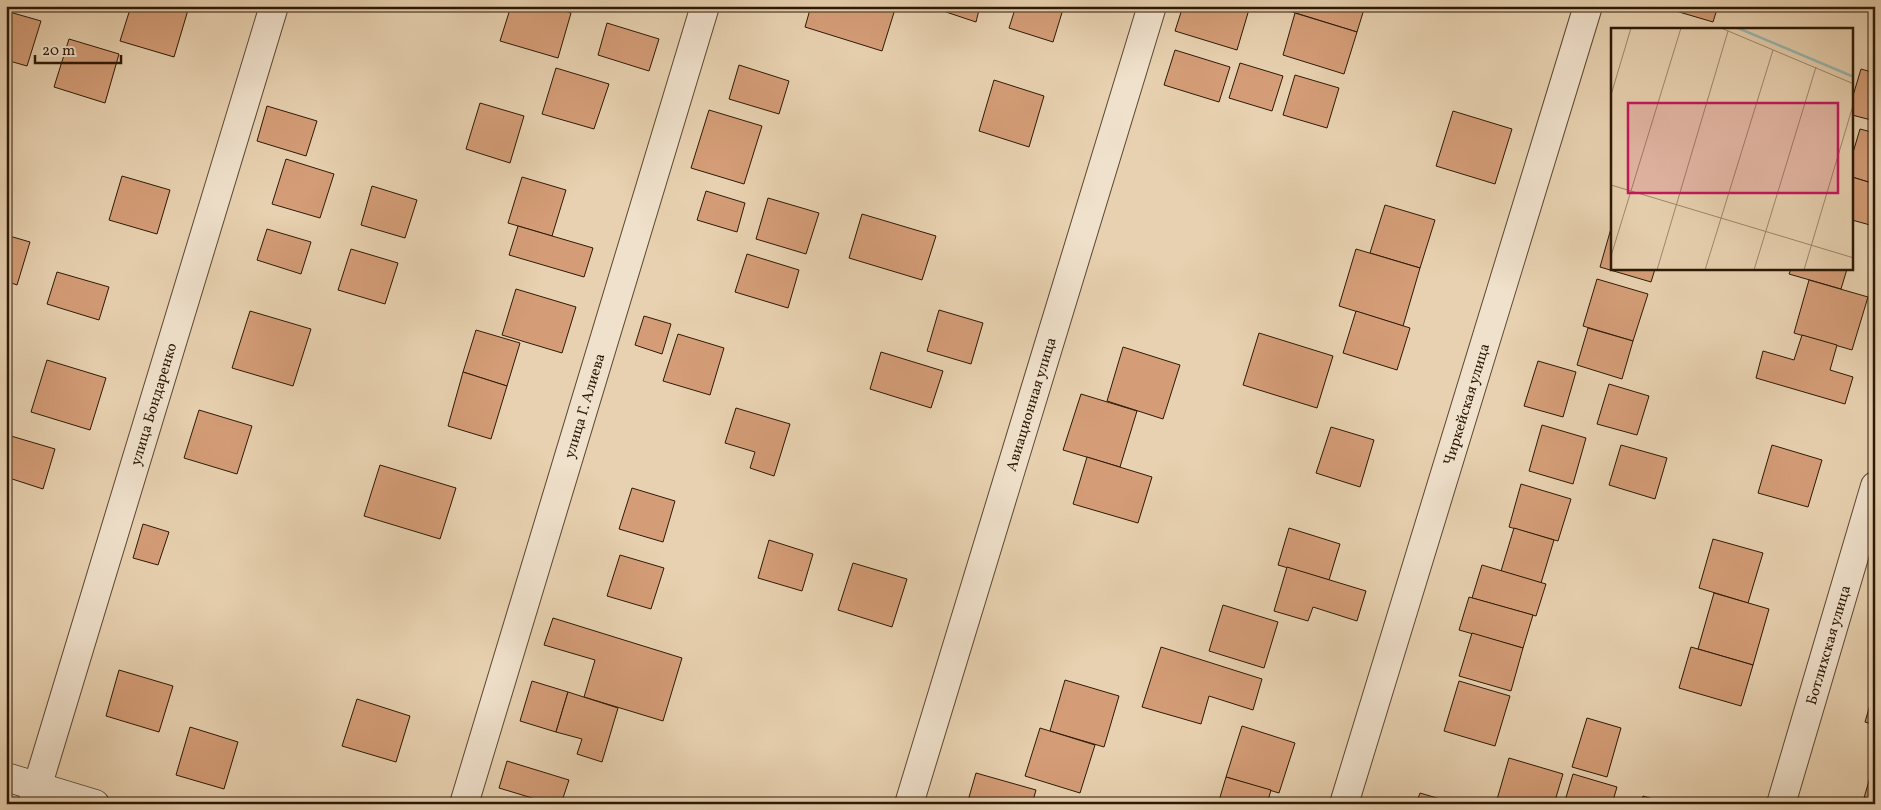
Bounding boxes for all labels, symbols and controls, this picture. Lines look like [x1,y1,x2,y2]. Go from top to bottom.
inset map [1611,28,1854,270]
scale bar [35,32,121,64]
text: 20 m [42,41,75,62]
street label: Авиационная улица [1002,335,1063,474]
street label: улица Бондаренко [126,340,183,468]
street label: Чиркейская улица [1439,341,1496,468]
street label: улица Г. Алиева [560,351,611,461]
street label: Ботлихская улица [1802,583,1857,708]

